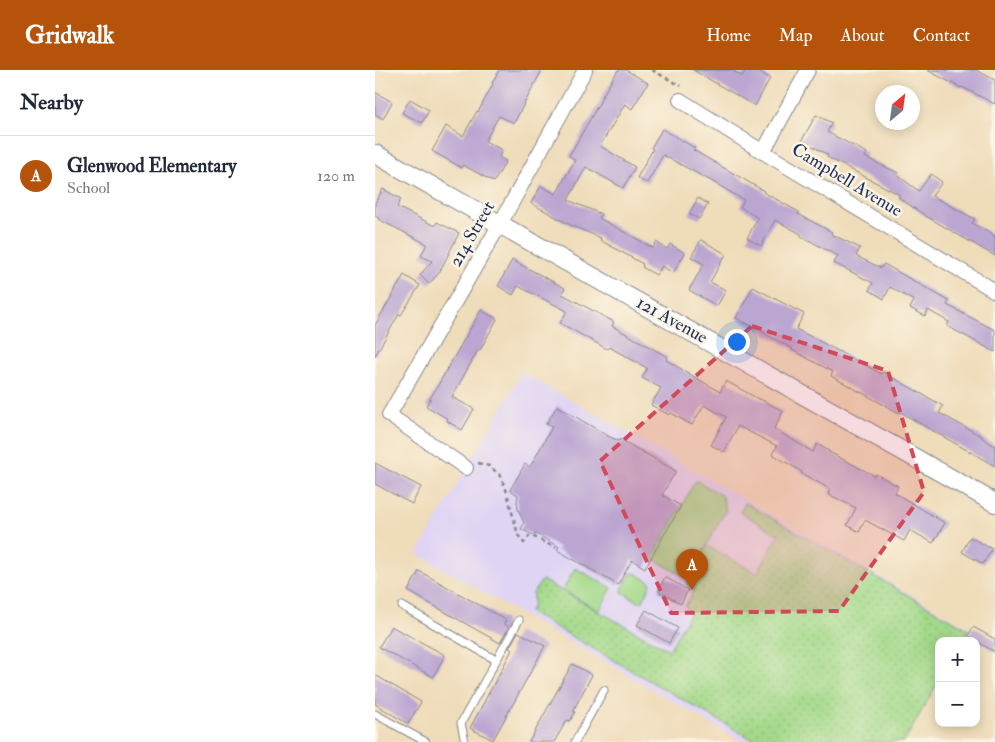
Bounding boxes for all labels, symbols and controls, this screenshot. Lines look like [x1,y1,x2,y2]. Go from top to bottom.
text: Gridwalk [25,20,114,51]
text: Home [706,24,751,47]
text: Map [779,24,813,47]
text: About [841,24,885,47]
text: Contact [913,24,970,47]
north arrow [875,85,920,130]
text: Nearby [20,89,83,116]
street label: Campbell Avenue [788,138,907,222]
text: Glenwood Elementary [67,154,237,178]
text: A [31,166,41,186]
text: 120 m [317,166,355,186]
text: School [67,178,110,198]
street label: 214 Street [444,197,500,271]
street label: 121 Avenue [632,291,712,349]
your location [724,329,750,355]
pin: A [676,549,708,590]
map controls [935,637,980,727]
button: + [935,637,980,682]
button: − [935,682,980,727]

